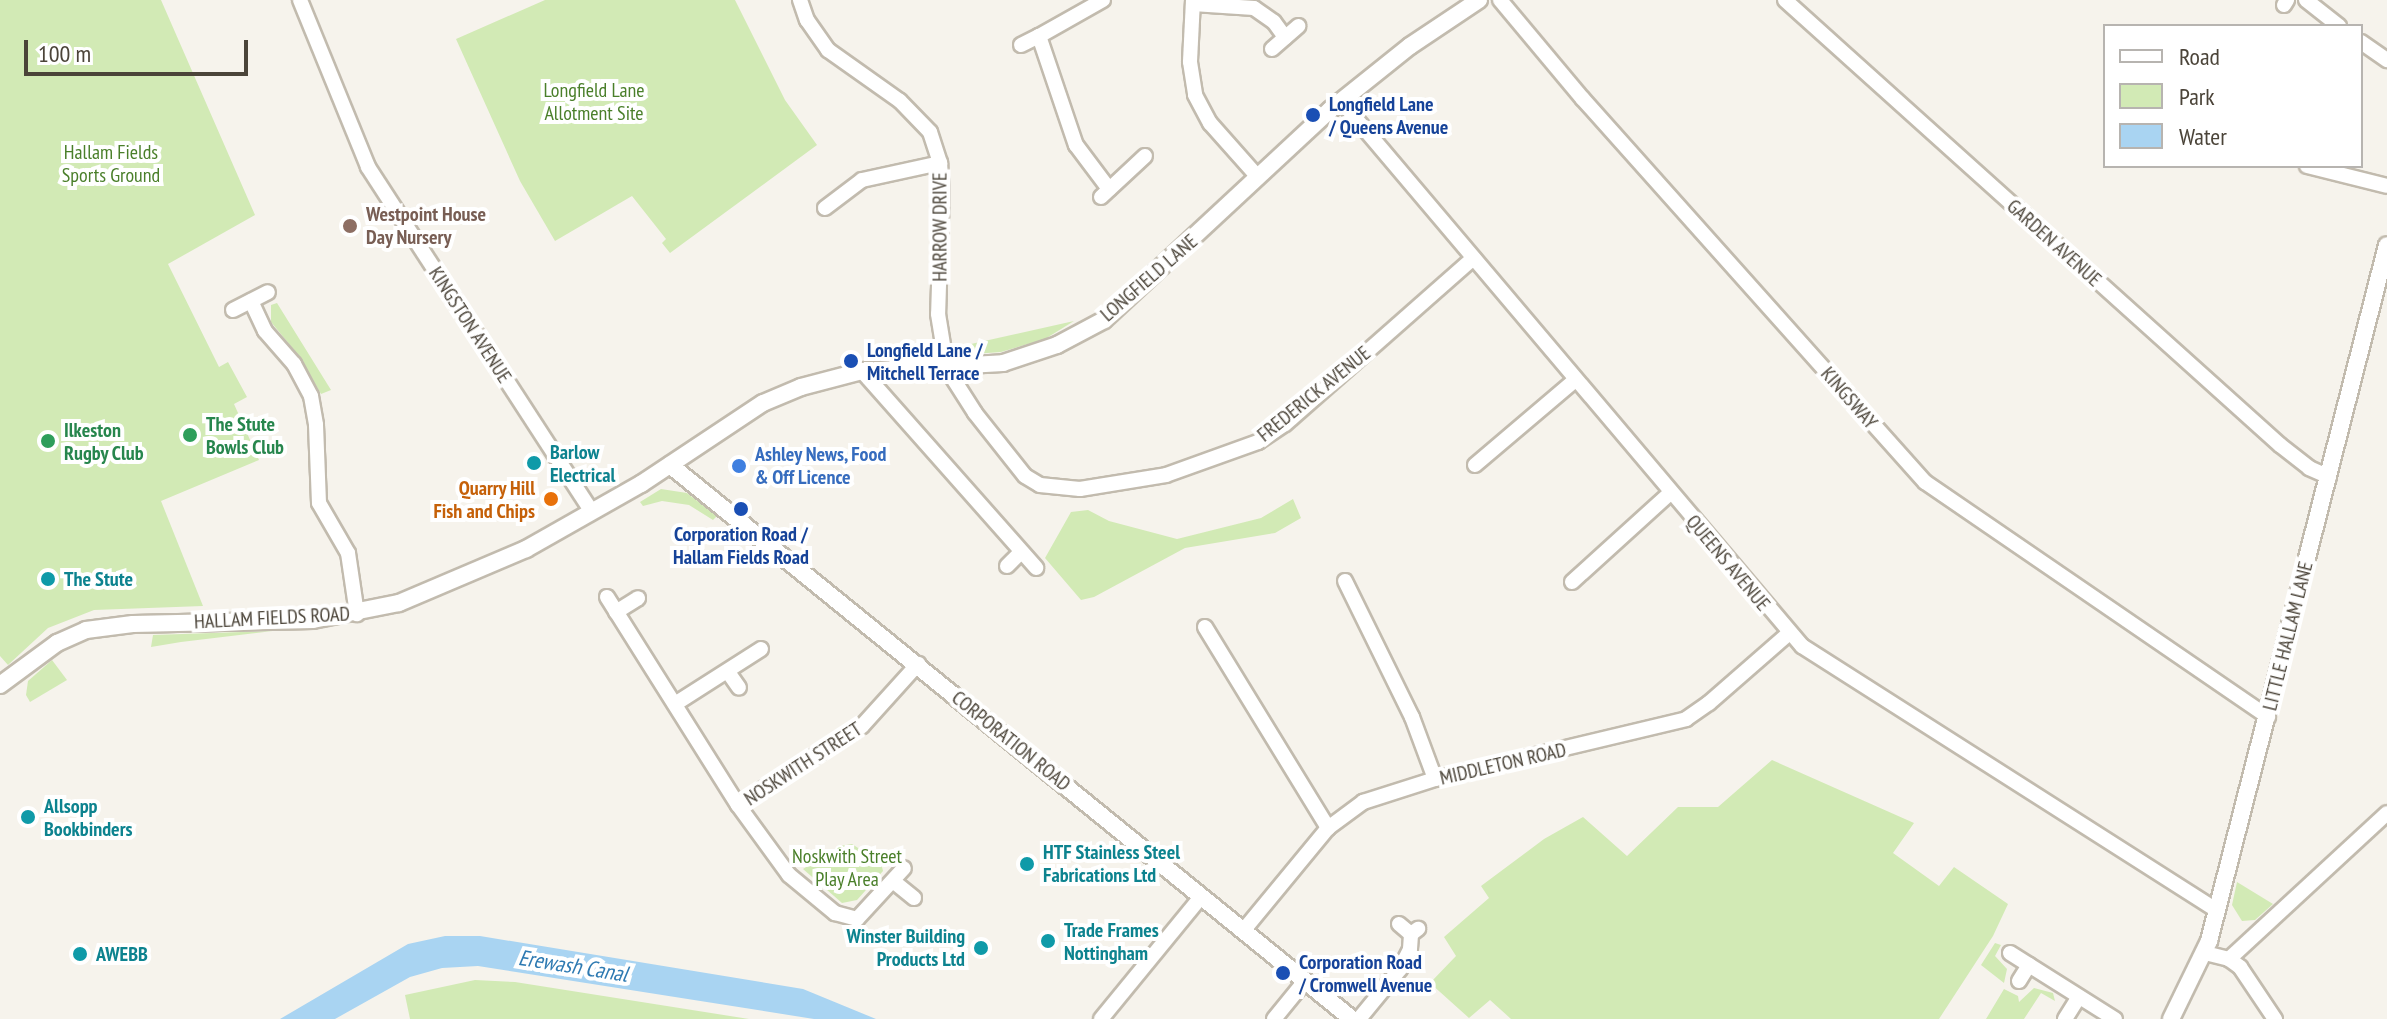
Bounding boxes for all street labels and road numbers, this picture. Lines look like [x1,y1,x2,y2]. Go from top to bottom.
street label: HARROW DRIVE [928,172,952,282]
street label: GARDEN AVENUE [2002,194,2106,292]
street label: LONGFIELD LANE [1096,229,1202,327]
street label: KINGSTON AVENUE [423,262,517,388]
street label: FREDERICK AVENUE [1252,341,1376,447]
street label: KINGSWAY [1816,362,1882,434]
street label: QUEENS AVENUE [1681,510,1775,616]
street label: LITTLE HALLAM LANE [2258,559,2318,713]
street label: HALLAM FIELDS ROAD [193,602,351,634]
street label: CORPORATION ROAD [947,686,1075,796]
street label: NOSKWITH STREET [740,717,866,811]
street label: MIDDLETON ROAD [1437,738,1569,790]

